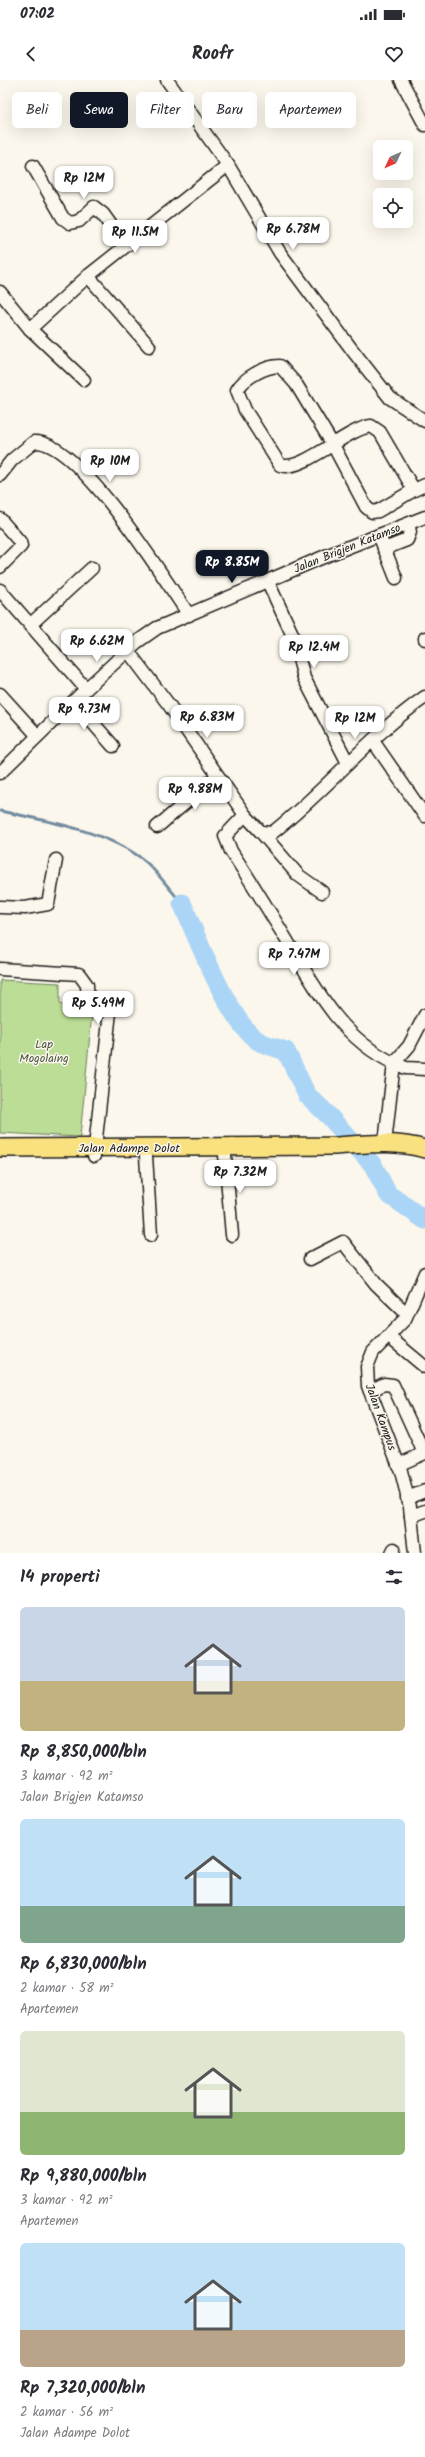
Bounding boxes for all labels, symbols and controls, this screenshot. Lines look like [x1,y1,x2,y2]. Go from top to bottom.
text: 07:02 [20,2,55,26]
text: Roofr [192,40,233,69]
icon: back [20,43,42,65]
icon: heart [383,43,405,65]
chip: Beli [12,92,62,128]
chip: Sewa [70,92,128,128]
chip: Filter [136,92,194,128]
chip: Baru [202,92,257,128]
chip: Apartemen [265,92,356,128]
north arrow [373,140,413,180]
map controls [373,140,413,228]
pin: Rp 12M [51,166,117,200]
text: Rp 12M [63,168,105,189]
button: locate [373,188,413,228]
pin: Rp 6.78M [252,217,334,251]
text: Rp 6.78M [266,219,320,240]
pin: Rp 11.5M [94,220,176,254]
text: Rp 11.5M [111,222,159,243]
pin: Rp 10M [77,449,143,483]
text: Rp 10M [90,451,130,472]
street label: Jalan Brigjen Katamso [291,518,404,579]
pin: Rp 8.85M [191,550,273,584]
text: Rp 8.85M [205,552,259,573]
pin: Rp 6.62M [56,629,138,663]
text: Rp 6.62M [70,631,124,652]
pin: Rp 12.4M [273,635,355,669]
text: Rp 12.4M [288,637,340,658]
pin: Rp 9.73M [43,697,125,731]
text: Rp 9.73M [58,699,110,720]
pin: Rp 6.83M [166,705,248,739]
pin: Rp 12M [322,706,388,740]
text: Rp 6.83M [180,707,234,728]
text: Rp 12M [334,708,376,729]
pin: Rp 9.88M [154,777,236,811]
text: Rp 9.88M [168,779,222,800]
pin: Rp 7.47M [253,942,335,976]
text: Rp 7.47M [268,944,320,965]
pin: Rp 5.49M [57,991,139,1025]
text: Rp 5.49M [72,993,124,1014]
park label: Lap Mogolaing [19,1035,69,1068]
street label: Jalan Adampe Dolot [78,1139,180,1158]
pin: Rp 7.32M [199,1160,281,1194]
text: Rp 7.32M [213,1162,267,1183]
street label: Jalan Kampus [360,1381,401,1453]
text: 14 properti [20,1564,100,1591]
icon: filters [383,1566,405,1588]
icon: home [177,1633,249,1705]
text: Rp 8,850,000/bln [20,1739,147,1766]
text: 3 kamar · 92 m² [20,1766,113,1787]
text: Jalan Brigjen Katamso [20,1787,143,1808]
icon: home [177,1845,249,1917]
text: Rp 6,830,000/bln [20,1951,147,1978]
text: 2 kamar · 58 m² [20,1978,114,1999]
text: Apartemen [20,1999,79,2020]
icon: home [177,2057,249,2129]
text: Rp 9,880,000/bln [20,2163,147,2190]
text: 3 kamar · 92 m² [20,2190,113,2211]
text: Apartemen [20,2211,79,2232]
icon: home [177,2269,249,2341]
text: Rp 7,320,000/bln [20,2375,145,2402]
text: 2 kamar · 56 m² [20,2402,113,2423]
text: Jalan Adampe Dolot [20,2423,130,2444]

